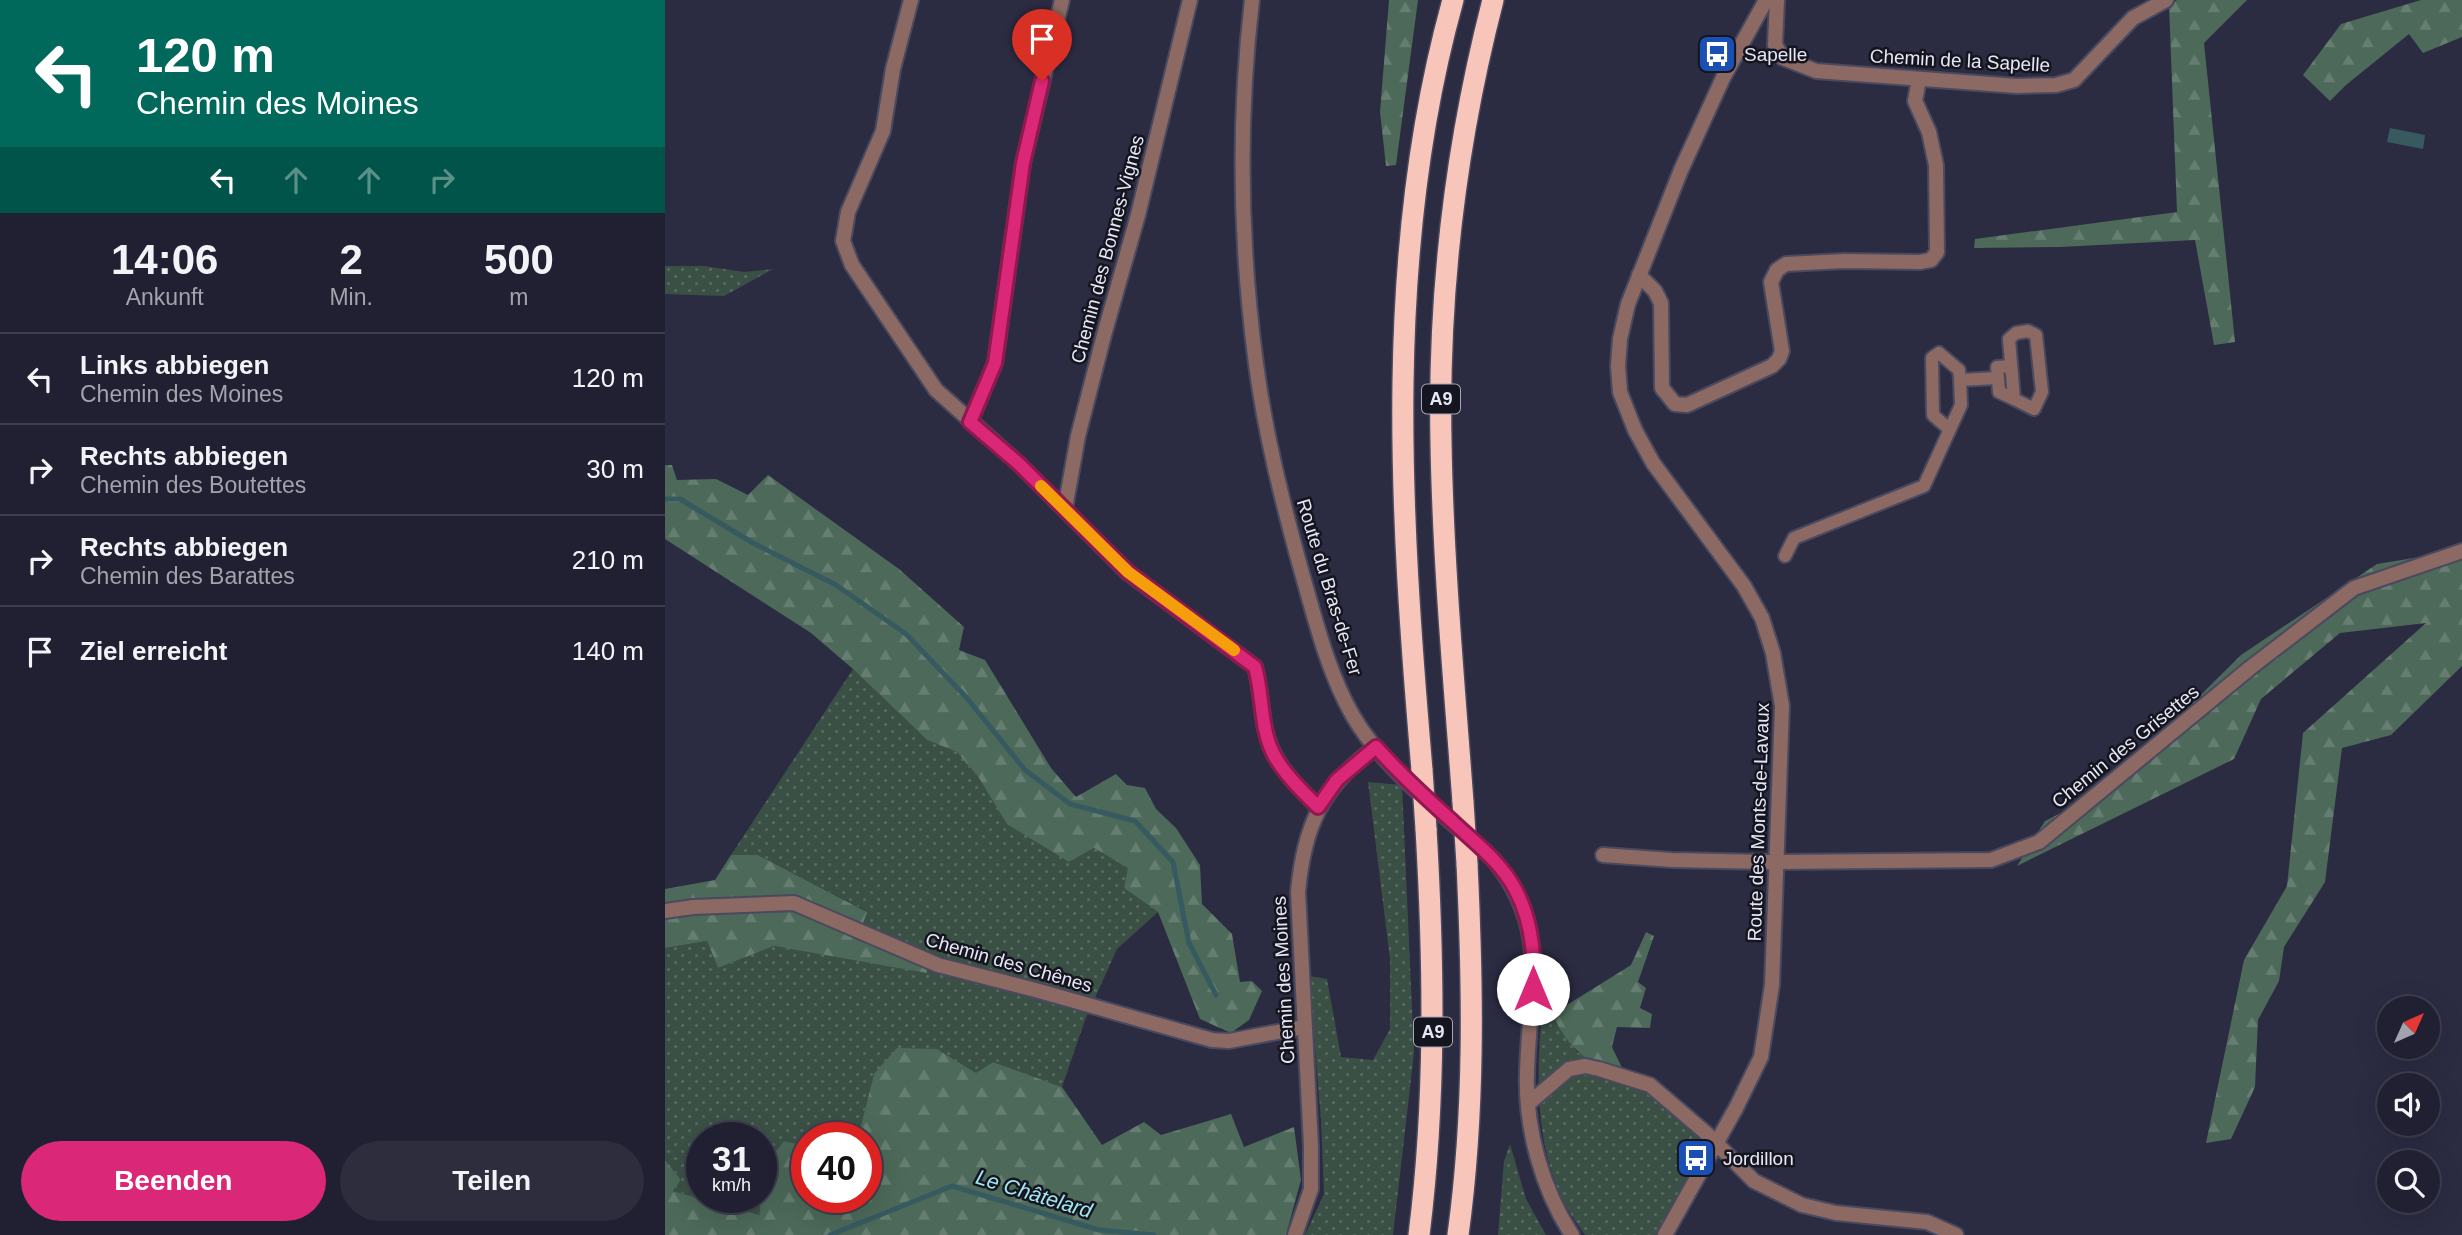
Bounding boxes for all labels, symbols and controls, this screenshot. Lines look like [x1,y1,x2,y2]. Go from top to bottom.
pin [1012,9,1072,81]
icon: arrive [1023,20,1061,58]
icon: left [21,28,112,119]
text: 120 m [136,28,275,82]
bus stop icon: Sapelle [1696,33,1738,75]
place label: Sapelle [1744,44,1807,65]
street label: Chemin de la Sapelle [1869,45,2051,76]
text: Chemin des Moines [136,85,419,121]
street label: Chemin des Bonnes-Vignes [1067,133,1148,365]
icon: left [204,161,242,199]
icon: ahead [277,161,315,199]
icon: ahead [350,161,388,199]
icon: right [423,161,461,199]
text: 14:06 [111,236,218,283]
text: 2 [339,236,363,283]
text: 500 [484,236,554,283]
text: Ankunft [126,284,204,310]
text: Min. [329,284,373,310]
text: m [509,284,529,310]
text: Links abbiegen [80,350,269,380]
icon: left [21,360,59,398]
text: 120 m [572,363,644,393]
text: Chemin des Moines [80,381,283,407]
road number: A9 [1422,384,1460,414]
text: Rechts abbiegen [80,441,288,471]
icon: right [21,451,59,489]
text: 30 m [586,454,644,484]
text: Chemin des Boutettes [80,472,306,498]
street label: Route du Bras-de-Fer [1293,496,1367,679]
text: Rechts abbiegen [80,532,288,562]
icon: right [21,542,59,580]
text: 210 m [572,545,644,575]
text: Chemin des Barattes [80,563,295,589]
icon: arrive [21,633,59,671]
text: Ziel erreicht [80,636,227,666]
text: 140 m [572,636,644,666]
street label: Chemin des Grisettes [2048,681,2203,812]
street label: Route des Monts-de-Lavaux [1744,702,1773,942]
street label: Chemin des Moines [1269,896,1298,1064]
street label: Chemin des Chênes [923,929,1094,996]
position arrow [1496,952,1570,1026]
north arrow [2377,996,2439,1059]
map controls [2377,996,2440,1213]
road number: A9 [1414,1017,1452,1046]
button: sound [2377,1073,2440,1136]
speed limit sign: 40 [791,1122,882,1213]
bus stop icon: Jordillon [1675,1137,1717,1179]
text: 31 [712,1139,751,1178]
button: Beenden [21,1141,326,1221]
button: Teilen [340,1141,644,1221]
place label: Jordillon [1723,1148,1794,1169]
button: search [2377,1150,2440,1213]
water label: Le Châtelard [973,1165,1096,1222]
text: km/h [712,1175,751,1195]

